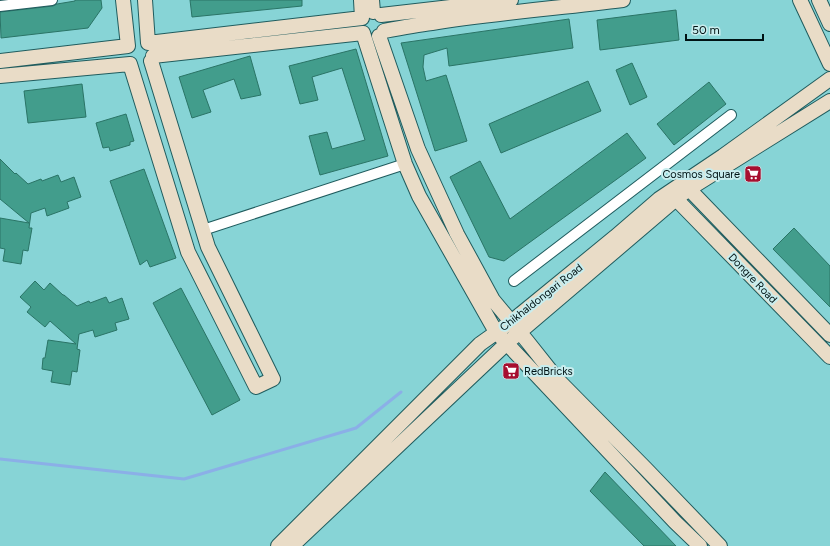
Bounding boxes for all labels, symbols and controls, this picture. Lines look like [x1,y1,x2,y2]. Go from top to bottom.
scale bar [686,16,763,42]
text: 50 m [692,23,720,37]
supermarket icon: Cosmos Square [743,164,763,184]
place label: Cosmos Square [662,168,740,181]
street label: Dongre Road [726,251,780,306]
street label: Chikhaldongari Road [497,261,585,334]
supermarket icon: RedBricks [501,361,521,381]
place label: RedBricks [524,365,573,378]

